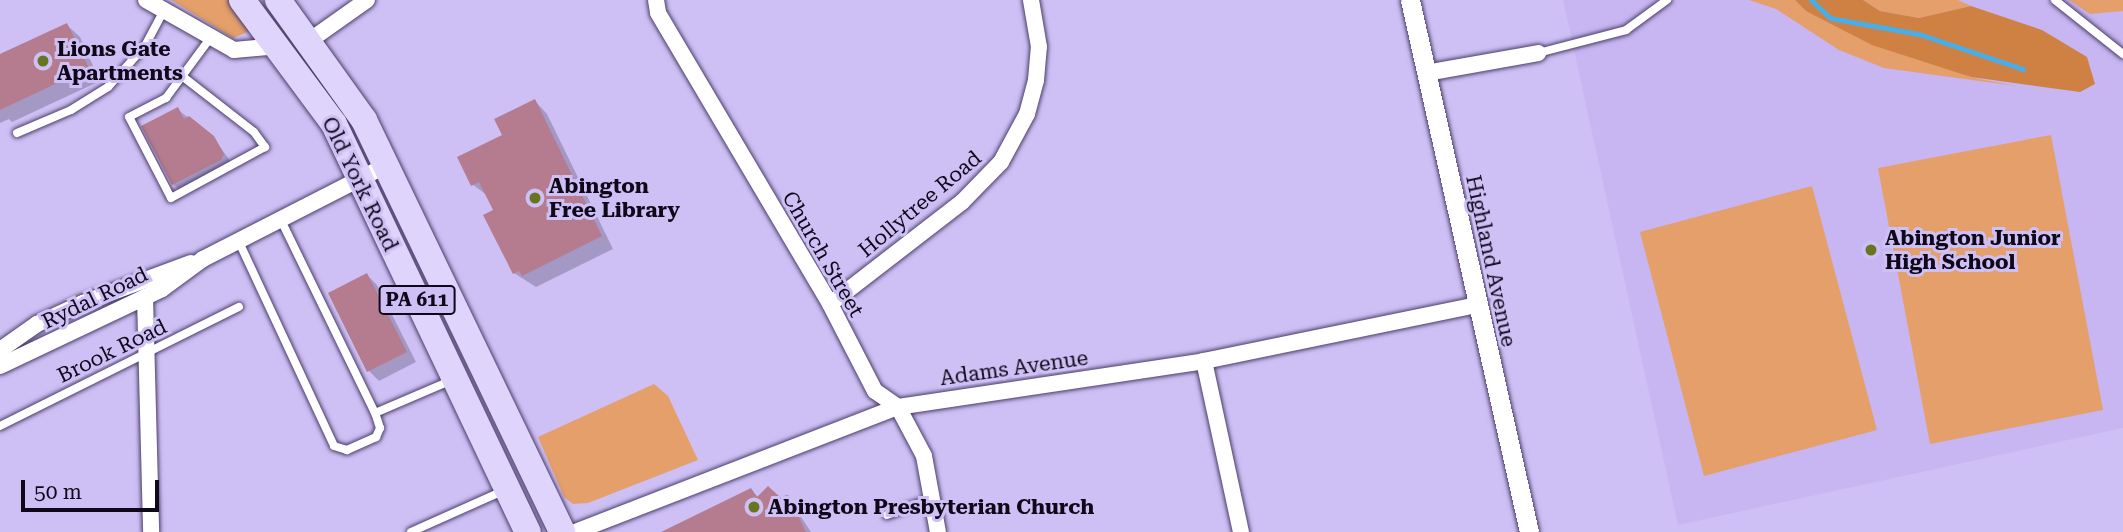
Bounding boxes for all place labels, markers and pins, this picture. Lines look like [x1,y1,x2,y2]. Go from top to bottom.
place label: Lions Gate Apartments [57,36,183,86]
marker: Lions Gate Apartments [35,53,51,69]
place label: Abington Free Library [549,173,680,223]
marker: Abington Free Library [527,190,543,206]
place label: Abington Junior High School [1885,225,2061,275]
marker: Abington Junior High School [1863,242,1879,258]
place label: Abington Presbyterian Church [768,494,1094,520]
marker: Abington Presbyterian Church [746,499,762,515]

